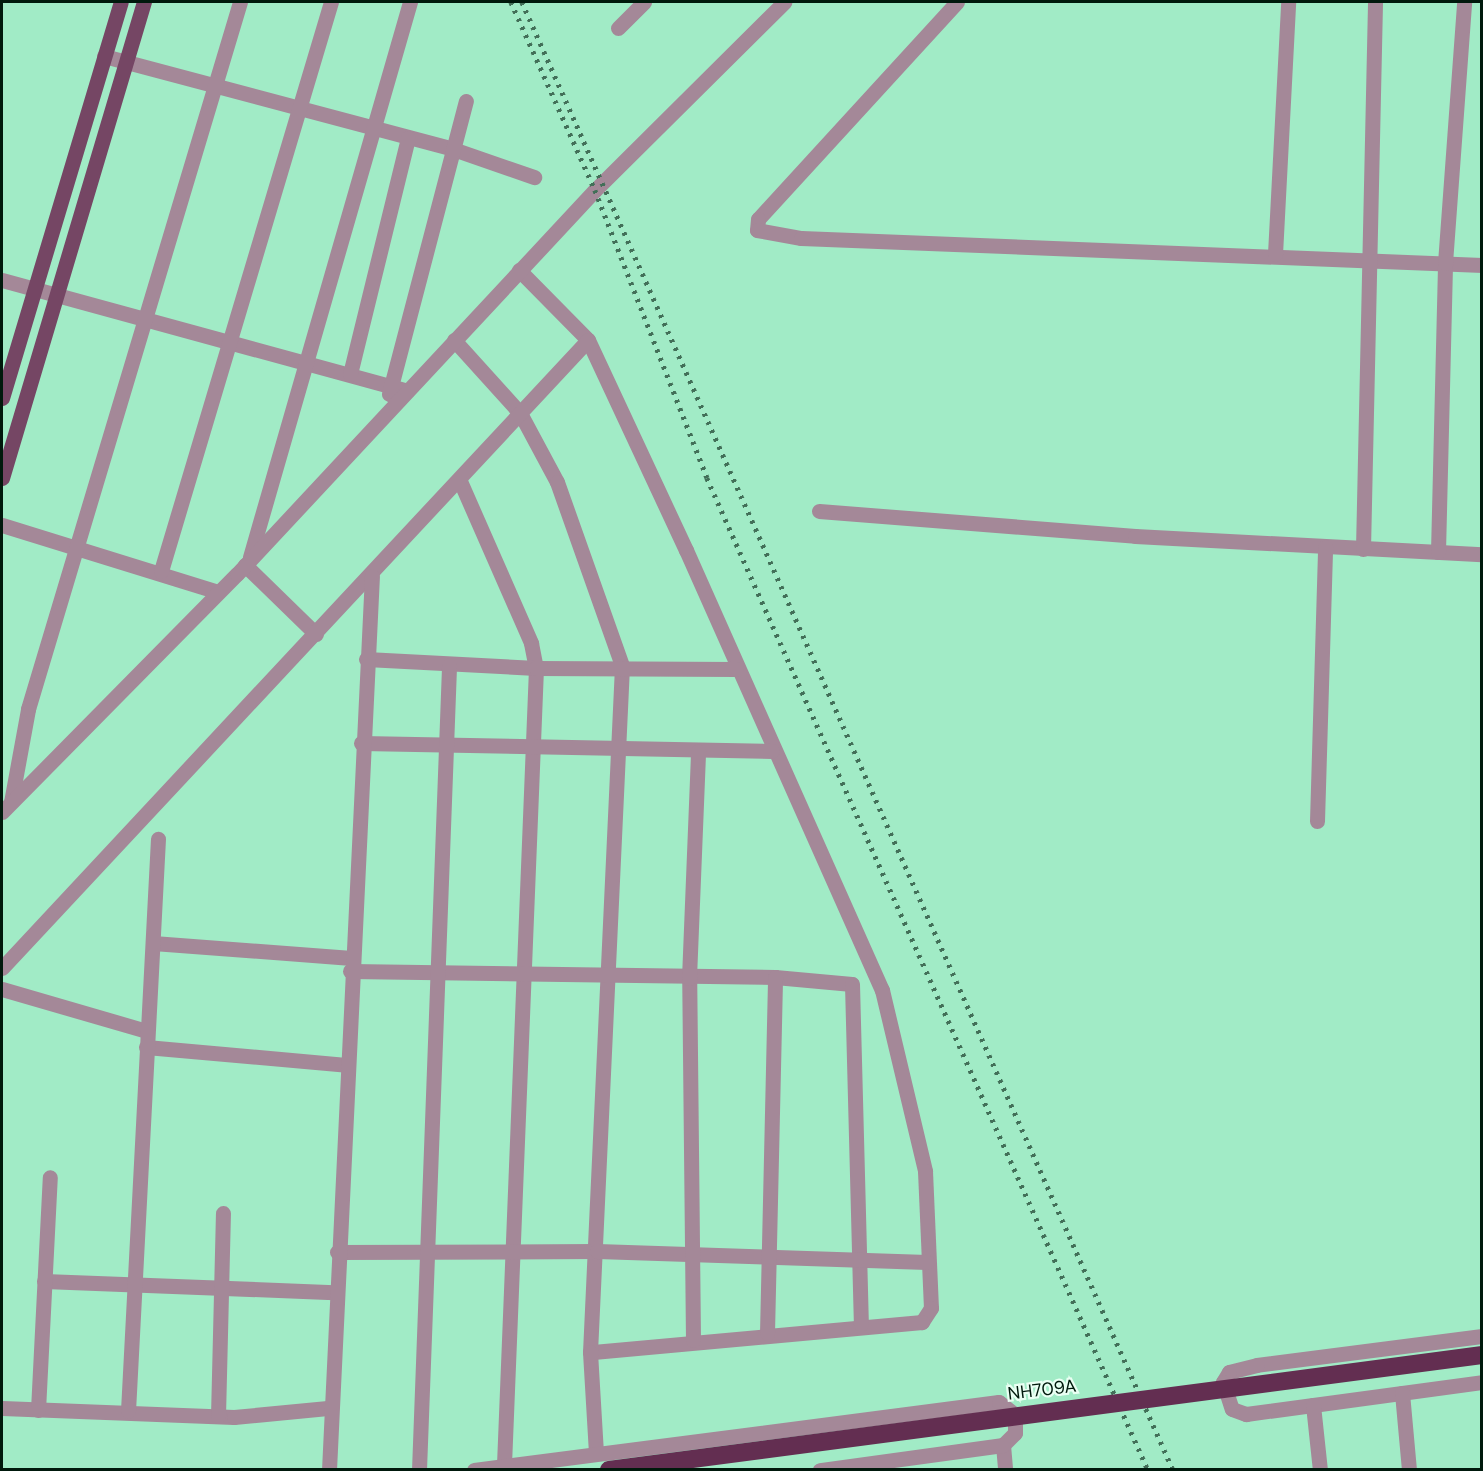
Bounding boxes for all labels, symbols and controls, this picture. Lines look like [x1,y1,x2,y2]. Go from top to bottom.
street label: NH709A [1007,1375,1077,1405]

